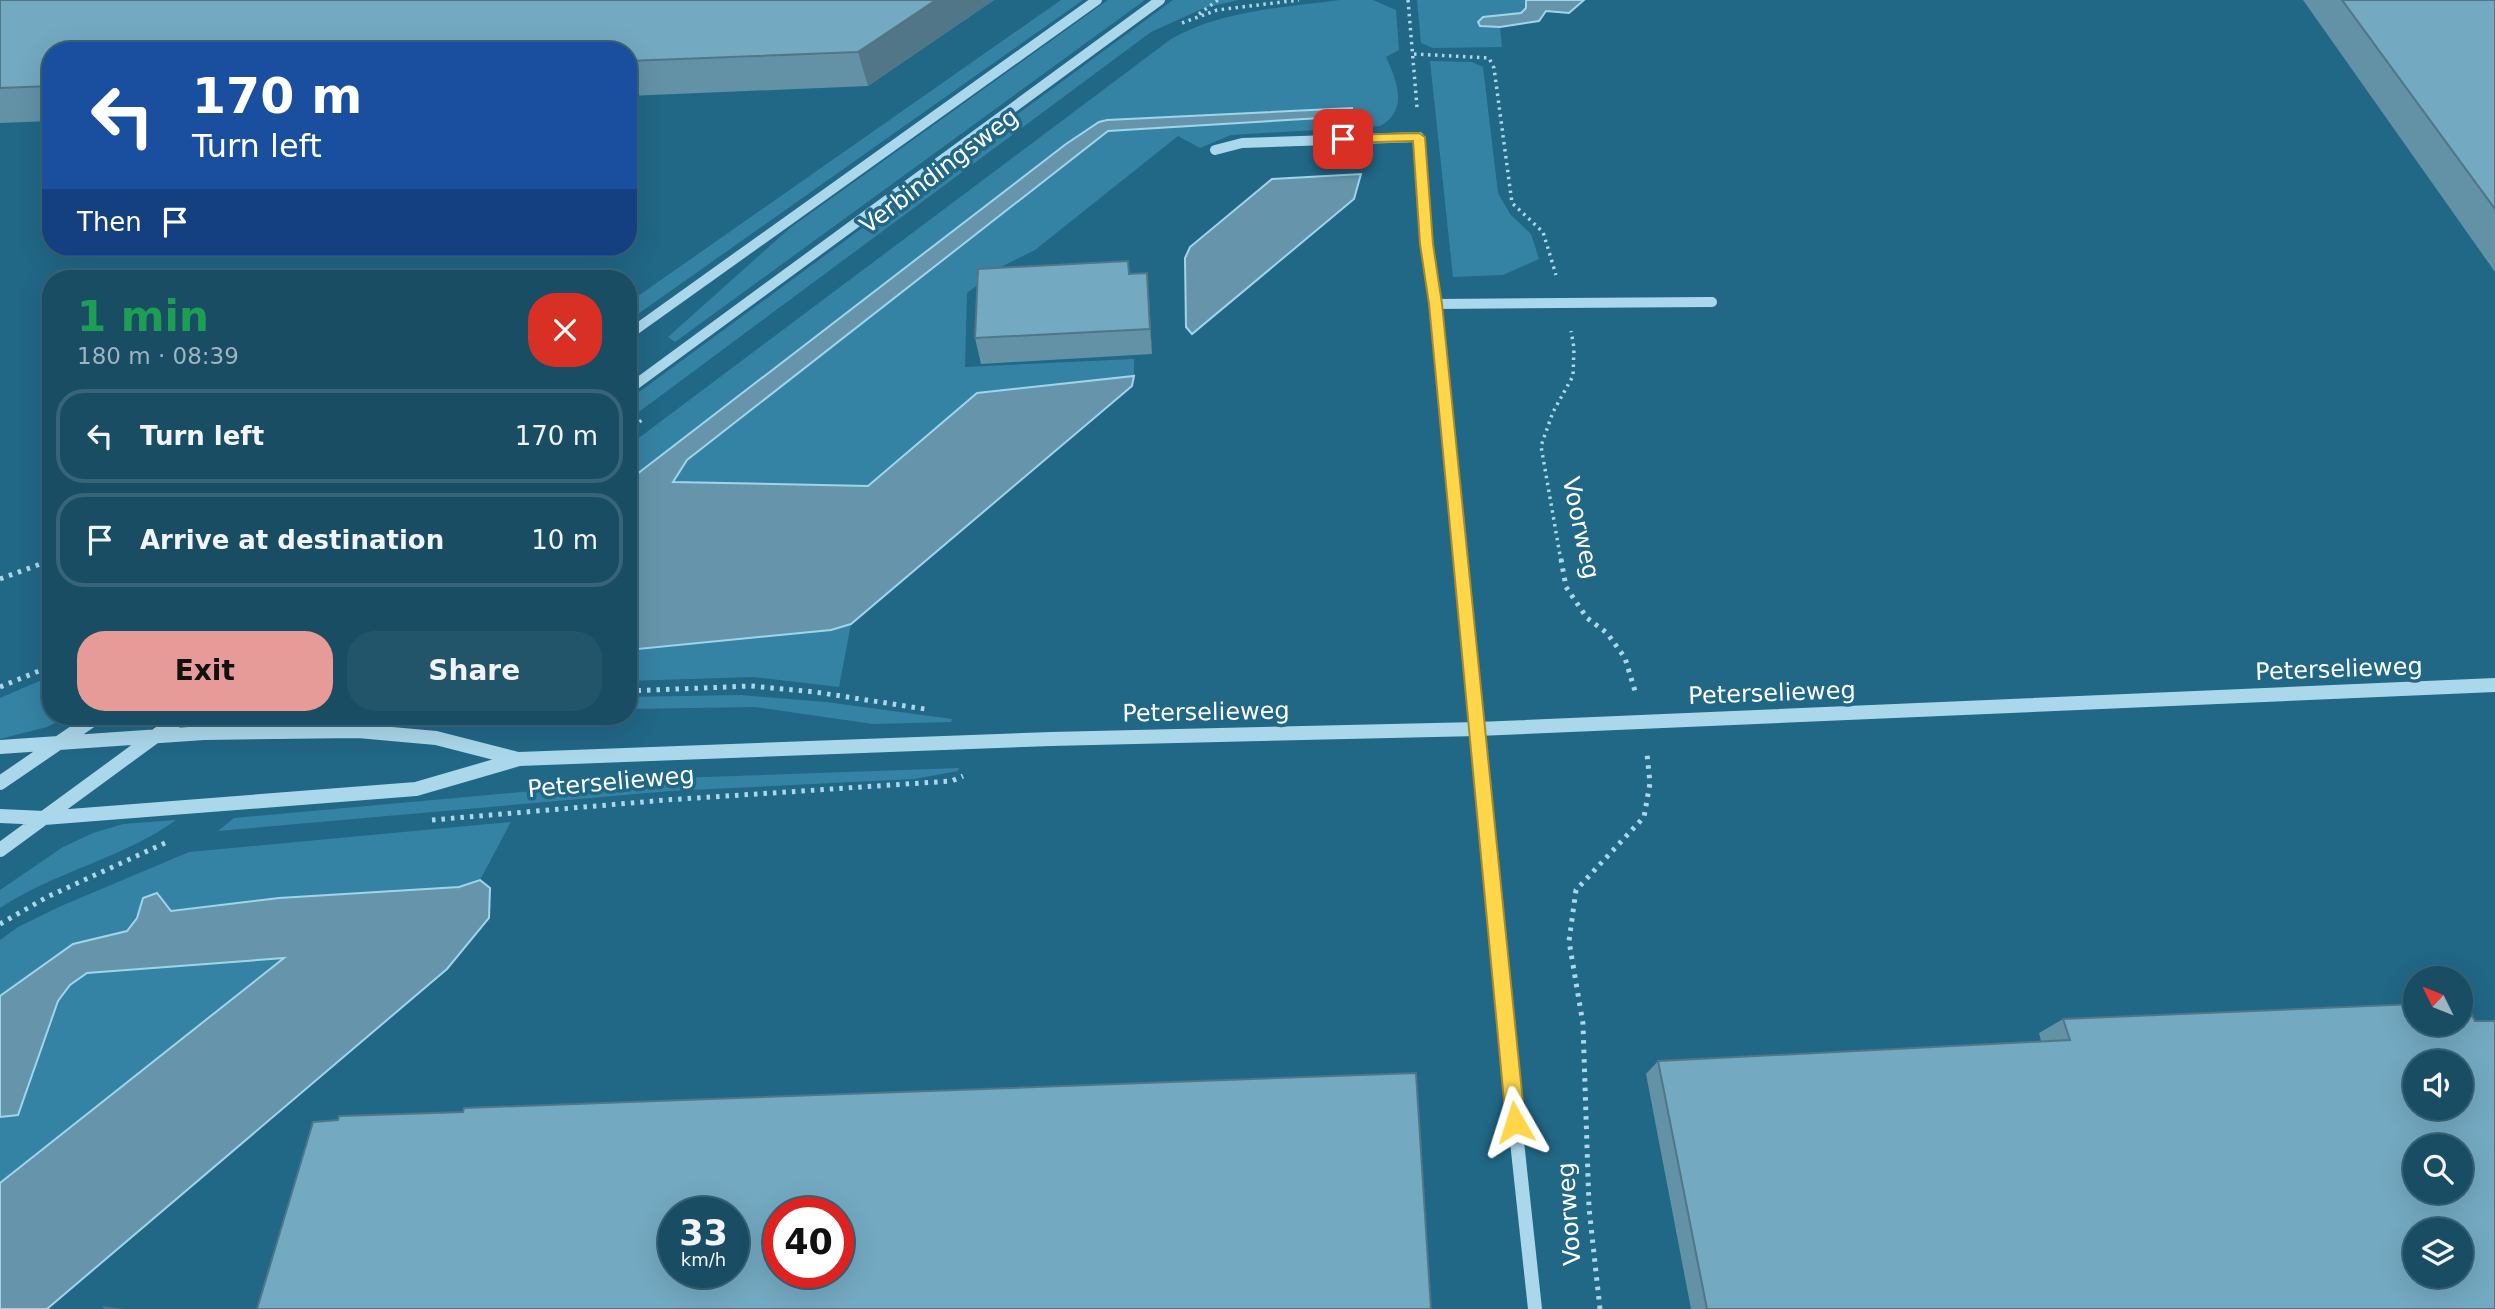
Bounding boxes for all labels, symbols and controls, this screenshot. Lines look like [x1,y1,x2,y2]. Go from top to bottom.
text: 170 m [192,68,362,125]
icon: left [77,70,168,161]
street label: Verbindingsweg [854,102,1024,240]
pin [1313,109,1373,169]
icon: arrive [1324,120,1362,158]
text: Turn left [192,127,322,165]
icon: arrive [156,203,194,241]
text: Then [77,207,142,237]
text: 1 min [77,292,209,341]
button: close [528,293,602,367]
text: 180 m · 08:39 [77,343,239,369]
icon: left [81,417,119,455]
text: Turn left [140,421,264,451]
text: 170 m [515,421,598,451]
street label: Voorweg [1557,475,1605,581]
icon: arrive [81,521,119,559]
text: Arrive at destination [140,525,444,555]
text: 10 m [531,525,598,555]
button: Exit [77,631,333,711]
button: Share [347,631,602,711]
street label: Peterselieweg [2255,652,2423,686]
street label: Peterselieweg [1688,676,1856,710]
street label: Peterselieweg [1122,697,1290,727]
street label: Peterselieweg [526,761,696,803]
north arrow [2403,966,2473,1036]
map controls [2403,966,2473,1288]
button: sound [2403,1050,2473,1120]
position arrow [1478,1085,1552,1159]
button: search [2403,1134,2473,1204]
street label: Voorweg [1551,1161,1587,1267]
speed limit sign: 40 [763,1197,854,1288]
text: 33 [679,1213,728,1253]
button: layers [2403,1218,2473,1288]
text: km/h [681,1249,726,1270]

